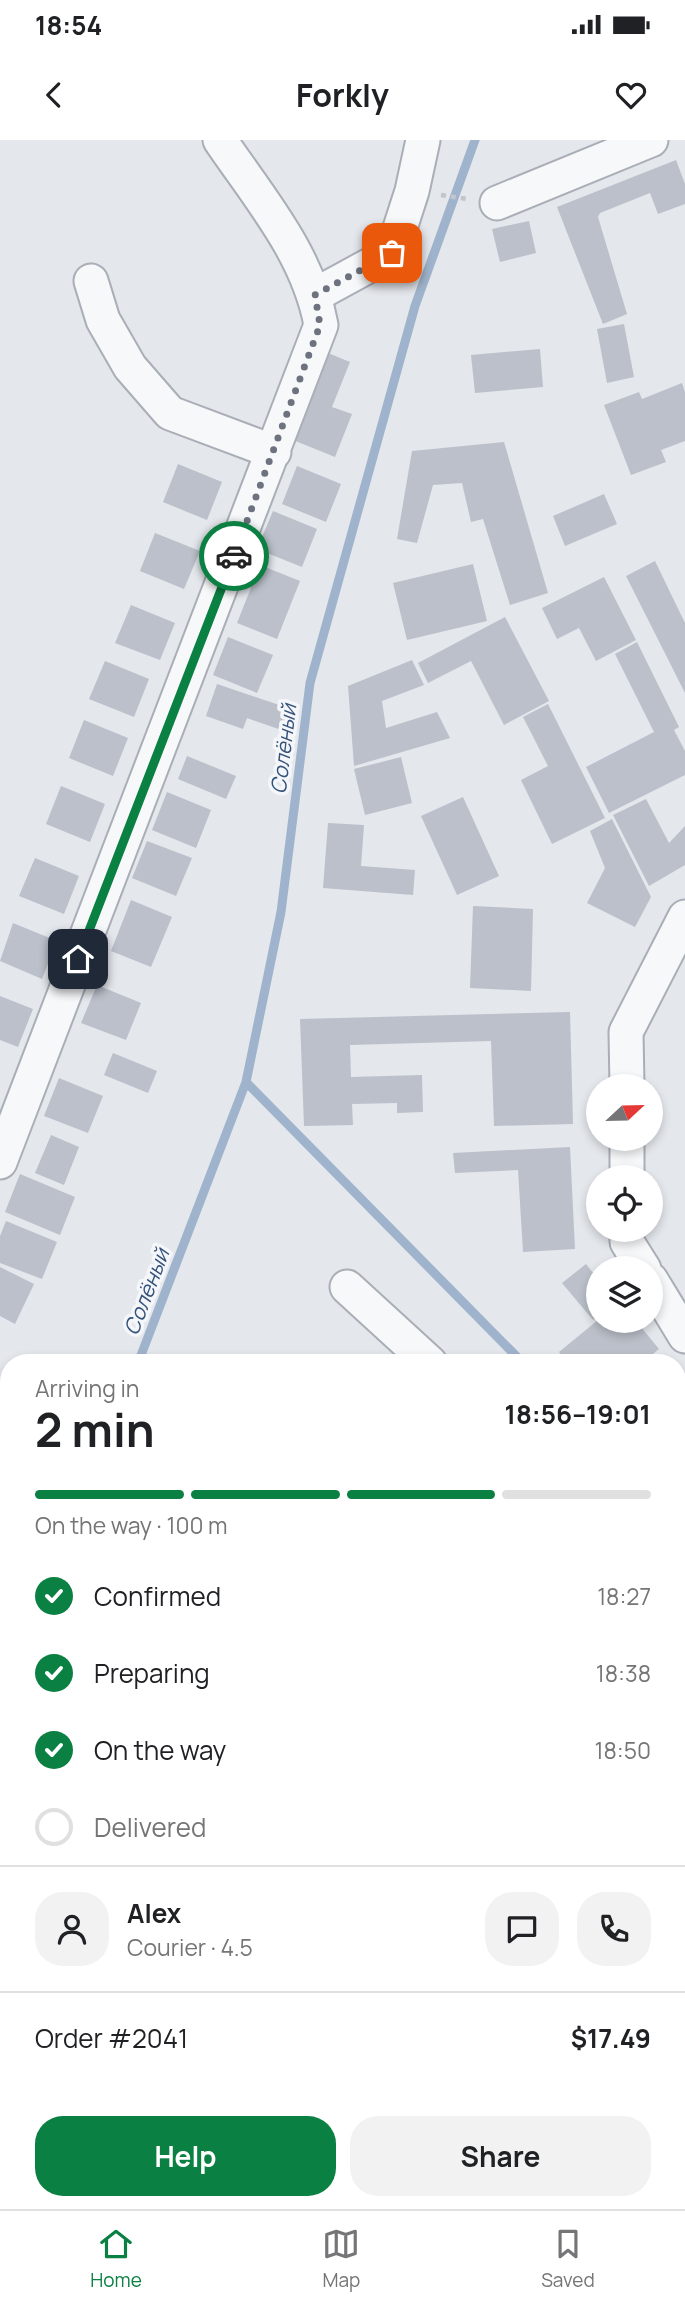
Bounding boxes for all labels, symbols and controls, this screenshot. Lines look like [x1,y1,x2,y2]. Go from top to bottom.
text: 18:54 [35,7,102,43]
text: Forkly [296,73,389,117]
icon: back [35,76,73,114]
icon: heart [612,76,650,114]
pin [362,223,422,283]
icon: bag [373,234,411,272]
courier [199,521,269,591]
icon: car [215,537,253,575]
water label: Солёный [264,700,303,795]
pin [48,929,108,989]
icon: home [59,940,97,978]
north arrow [586,1074,663,1152]
map controls [586,1074,663,1333]
button: locate [586,1165,663,1242]
water label: Солёный [117,1243,176,1339]
button: layers [586,1256,663,1333]
text: Arriving in [35,1372,140,1404]
text: 18:56–19:01 [505,1396,651,1432]
text: 2 min [35,1398,155,1461]
text: On the way · 100 m [35,1509,228,1541]
icon: check [35,1577,73,1615]
text: Confirmed [94,1578,221,1614]
text: 18:27 [597,1580,651,1612]
icon: check [35,1654,73,1692]
text: Preparing [94,1655,210,1691]
text: 18:38 [596,1657,651,1689]
icon: check [35,1731,73,1769]
text: On the way [94,1732,226,1768]
text: 18:50 [594,1734,651,1766]
text: Delivered [94,1809,206,1845]
button: person [35,1892,109,1966]
button: chat [485,1892,559,1966]
button: phone [577,1892,651,1966]
text: Alex [127,1895,181,1931]
text: Courier · 4.5 [127,1931,253,1963]
text: Order #2041 [35,2020,188,2056]
text: $17.49 [571,2020,651,2056]
button: Help [35,2116,336,2196]
button: Share [350,2116,651,2196]
tab: Home [90,2225,142,2293]
tab: Map [322,2225,360,2293]
tab: Saved [541,2225,595,2293]

